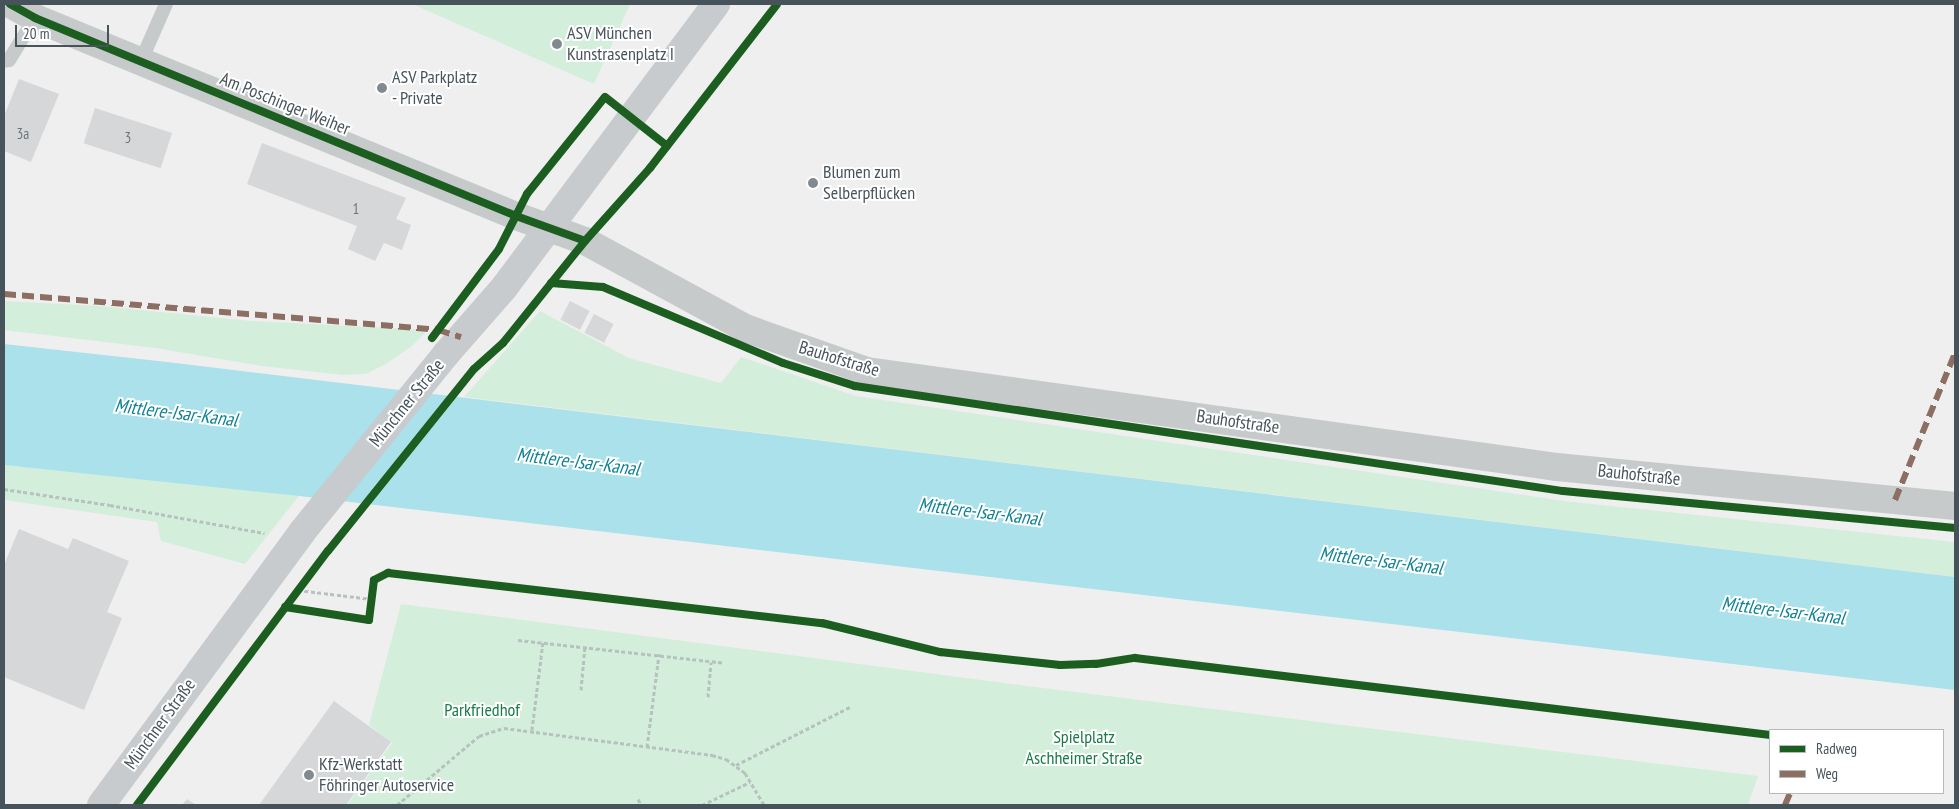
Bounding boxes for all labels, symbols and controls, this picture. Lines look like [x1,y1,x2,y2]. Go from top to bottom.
scale bar [18,15,111,47]
place label: ASV München Kunstrasenplatz I [567,23,674,66]
text: 20 m [23,24,49,43]
marker: ASV München Kunstrasenplatz I [551,38,563,50]
place label: ASV Parkplatz - Private [392,67,478,110]
street label: Am Poschinger Weiher [217,68,353,140]
marker: ASV Parkplatz - Private [376,82,388,94]
house number: 3a [17,125,29,143]
house number: 3 [125,129,131,147]
place label: Blumen zum Selberpflücken [823,162,915,204]
marker: Blumen zum Selberpflücken [807,177,819,189]
house number: 1 [353,200,359,218]
street label: Bauhofstraße [796,337,882,381]
street label: Münchner Straße [365,355,449,451]
water label: Mittlere-Isar-Kanal [113,394,239,432]
street label: Bauhofstraße [1195,406,1281,438]
water label: Mittlere-Isar-Kanal [515,443,641,481]
street label: Bauhofstraße [1597,460,1681,490]
water label: Mittlere-Isar-Kanal [917,493,1043,531]
water label: Mittlere-Isar-Kanal [1318,542,1444,580]
water label: Mittlere-Isar-Kanal [1720,592,1846,630]
street label: Münchner Straße [120,675,200,773]
park label: Parkfriedhof [444,699,520,721]
park label: Spielplatz Aschheimer Straße [1025,727,1143,770]
legend [1769,729,1944,794]
text: Radweg [1816,739,1857,758]
place label: Kfz-Werkstatt Föhringer Autoservice [319,754,455,796]
text: Weg [1816,764,1838,783]
marker: Kfz-Werkstatt Föhringer Autoservice [303,769,315,781]

